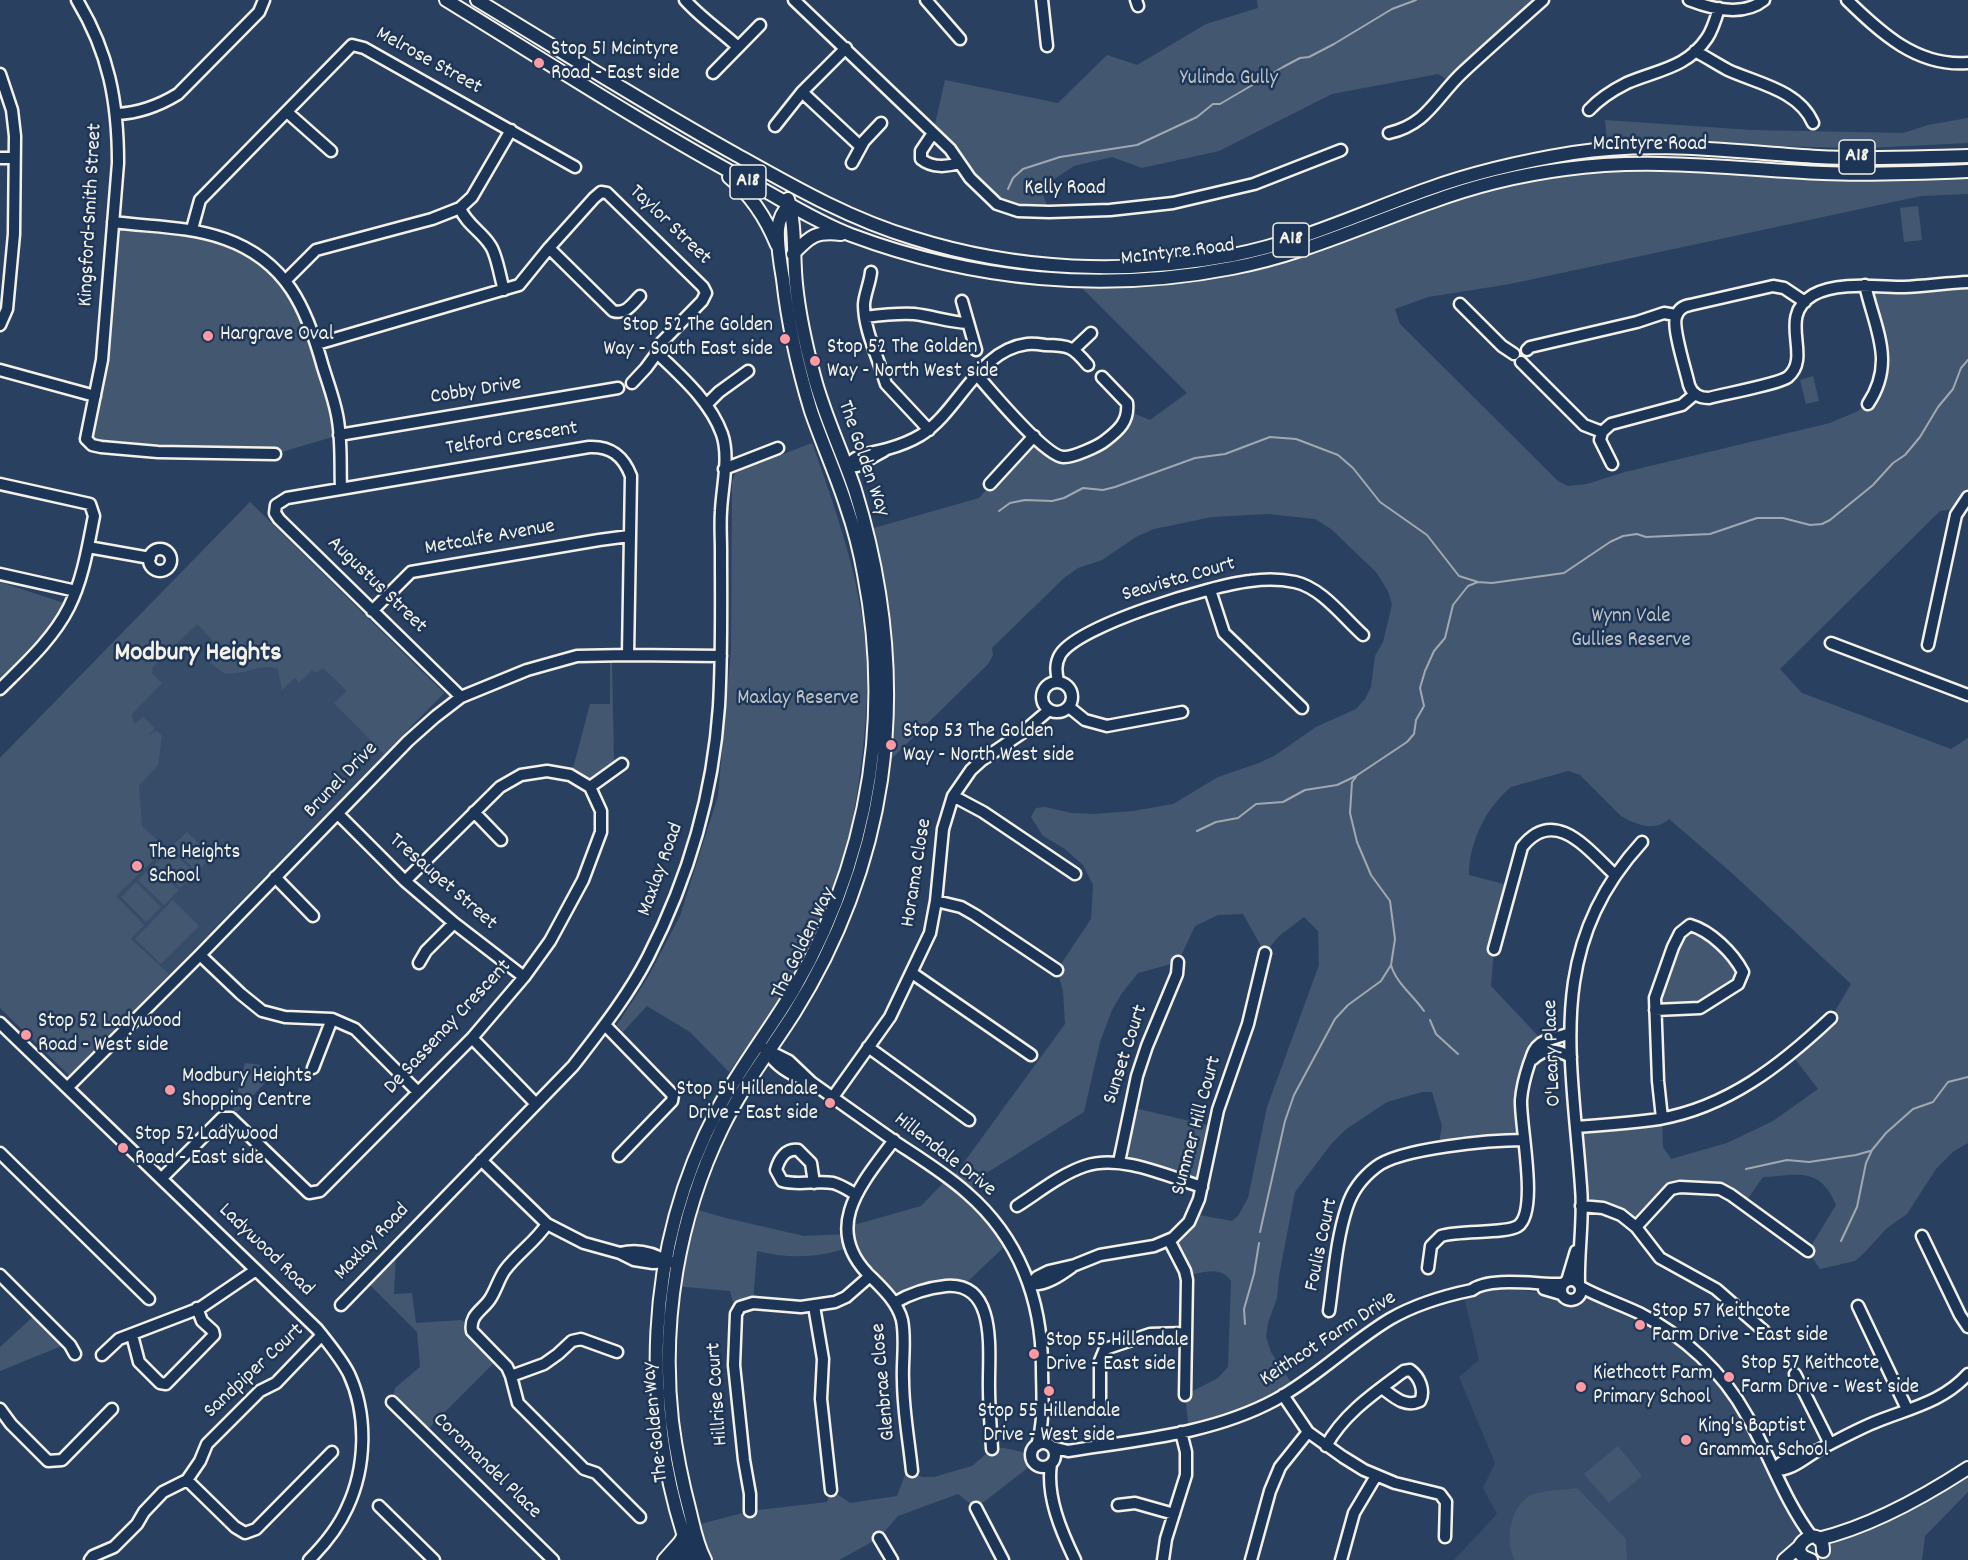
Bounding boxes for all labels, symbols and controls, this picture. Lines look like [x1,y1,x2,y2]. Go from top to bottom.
street label: Melrose Street [370,22,486,102]
place label: Stop 51 Mcintyre Road - East side [551,38,680,88]
marker: Stop 51 Mcintyre Road - East side [532,56,546,70]
park label: Yulinda Gully [1180,67,1278,93]
street label: Kingsford-Smith Street [75,123,109,307]
street label: McIntyre Road [1593,133,1707,159]
road number: A18 [1839,140,1875,174]
road number: A18 [730,165,766,199]
street label: Kelly Road [1024,177,1106,203]
street label: Taylor Street [623,181,715,271]
road number: A18 [1273,223,1309,257]
street label: McIntyre Road [1120,235,1236,273]
place label: Stop 52 The Golden Way - South East side [603,314,773,364]
place label: Hargrave Oval [220,323,334,349]
marker: Hargrave Oval [201,329,215,343]
marker: Stop 52 The Golden Way - South East side [778,332,792,346]
place label: Stop 52 The Golden Way - North West side [827,336,998,386]
marker: Stop 52 The Golden Way - North West side [808,354,822,368]
street label: Cobby Drive [429,372,523,412]
street label: The Golden Way [830,398,894,520]
street label: Telford Crescent [444,417,580,463]
street label: Metcalfe Avenue [423,515,557,563]
street label: Augustus Street [321,532,431,640]
street label: Seavista Court [1120,553,1238,609]
park label: Wynn Vale Gullies Reserve [1571,605,1691,655]
district label: Modbury Heights [114,639,282,671]
park label: Maxlay Reserve [737,687,859,713]
place label: Stop 53 The Golden Way - North West side [903,720,1074,770]
street label: Brunel Drive [300,738,384,824]
marker: Stop 53 The Golden Way - North West side [884,738,898,752]
street label: Horama Close [897,817,939,929]
street label: Maxlay Road [634,820,690,920]
street label: Tresauget Street [383,829,501,937]
place label: The Heights School [149,841,240,891]
marker: The Heights School [130,859,144,873]
street label: The Golden Way [767,884,843,1004]
street label: De Sassenay Crescent [380,955,518,1101]
street label: O'Leary Place [1540,999,1568,1107]
street label: Sunset Court [1099,1002,1155,1108]
place label: Stop 52 Ladywood Road - West side [38,1010,181,1060]
marker: Stop 52 Ladywood Road - West side [19,1028,33,1042]
street label: Summer Hill Court [1167,1054,1229,1198]
place label: Modbury Heights Shopping Centre [182,1065,312,1115]
place label: Stop 54 Hillendale Drive - East side [676,1078,818,1128]
marker: Modbury Heights Shopping Centre [163,1083,177,1097]
marker: Stop 54 Hillendale Drive - East side [823,1096,837,1110]
street label: Hillendale Drive [888,1108,1000,1204]
place label: Stop 52 Ladywood Road - East side [135,1123,278,1173]
marker: Stop 52 Ladywood Road - East side [116,1141,130,1155]
street label: Foulis Court [1301,1196,1345,1294]
street label: Ladywood Road [212,1199,318,1303]
street label: Maxlay Road [330,1199,416,1287]
street label: Keithcot Farm Drive [1256,1287,1402,1393]
place label: Stop 57 Keithcote Farm Drive - East side [1652,1300,1828,1350]
marker: Stop 57 Keithcote Farm Drive - East side [1633,1318,1647,1332]
street label: Sandpiper Court [200,1319,310,1425]
street label: Glenbrae Close [867,1322,903,1442]
place label: Stop 55 Hillendale Drive - East side [1046,1329,1189,1379]
street label: Hillrise Court [703,1342,735,1446]
marker: Stop 55 Hillendale Drive - East side [1027,1347,1041,1361]
place label: Stop 57 Keithcote Farm Drive - West side [1741,1352,1919,1402]
street label: The Golden Way [638,1361,676,1483]
place label: Kiethcott Farm Primary School [1593,1362,1713,1412]
marker: Stop 57 Keithcote Farm Drive - West side [1722,1370,1736,1384]
marker: Kiethcott Farm Primary School [1574,1380,1588,1394]
marker: Stop 55 Hillendale Drive - West side [1042,1384,1056,1398]
place label: Stop 55 Hillendale Drive - West side [978,1400,1120,1450]
street label: Coromandel Place [426,1409,546,1525]
place label: King's Baptist Grammar School [1698,1415,1829,1465]
marker: King's Baptist Grammar School [1679,1433,1693,1447]

